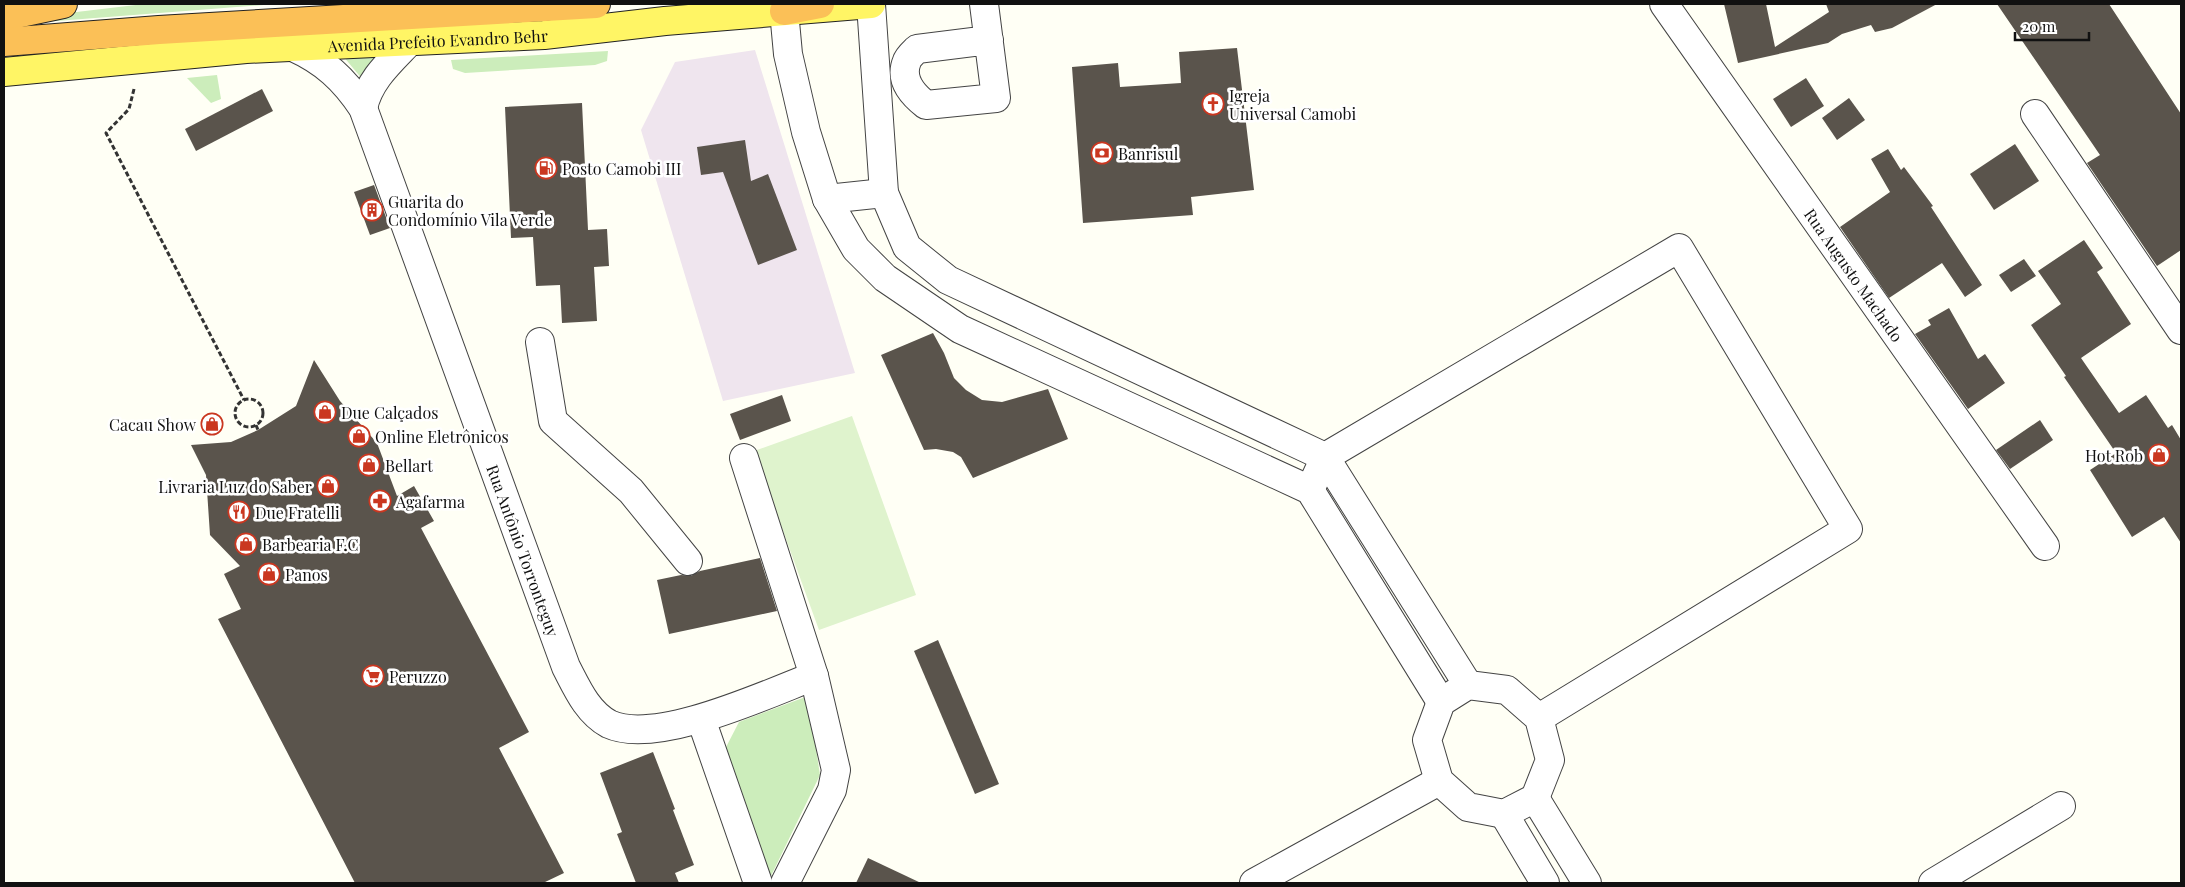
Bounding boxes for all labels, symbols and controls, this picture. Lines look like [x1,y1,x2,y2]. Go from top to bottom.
scale bar [2015,10,2089,42]
text: 20 m [2022,16,2056,36]
street label: Avenida Prefeito Evandro Behr [326,24,549,56]
place label: Igreja Universal Camobi [1229,85,1356,124]
church icon: Igreja Universal Camobi [1201,92,1225,116]
bank icon: Banrisul [1090,141,1114,165]
place label: Banrisul [1118,143,1179,164]
fuel station icon: Posto Camobi III [534,156,558,180]
place label: Posto Camobi III [562,158,681,179]
place label: Guarita do Condomínio Vila Verde [388,191,552,230]
building icon: Guarita do Condomínio Vila Verde [360,198,384,222]
street label: Rua Augusto Machado [1800,204,1909,346]
shop icon: Due Calçados [313,400,337,424]
place label: Due Calçados [341,402,438,423]
shop icon: Cacau Show [200,412,224,436]
place label: Cacau Show [109,414,197,435]
shop icon: Online Eletrônicos [347,424,371,448]
place label: Online Eletrônicos [375,426,509,447]
shop icon: Hot Rob [2147,443,2171,467]
place label: Hot Rob [2085,445,2143,466]
shop icon: Bellart [357,453,381,477]
place label: Bellart [385,455,433,476]
street label: Rua Antônio Torronteguy [483,462,565,639]
shop icon: Livraria Luz do Saber [316,474,340,498]
place label: Livraria Luz do Saber [158,476,312,497]
pharmacy icon: Agafarma [368,489,392,513]
place label: Agafarma [395,491,465,512]
restaurant icon: Due Fratelli [227,500,251,524]
place label: Due Fratelli [255,502,340,523]
shop icon: Barbearia F.C [234,532,258,556]
place label: Barbearia F.C [262,534,359,555]
shop icon: Panos [257,562,281,586]
place label: Panos [285,564,328,585]
supermarket icon: Peruzzo [361,664,385,688]
place label: Peruzzo [389,666,447,687]

